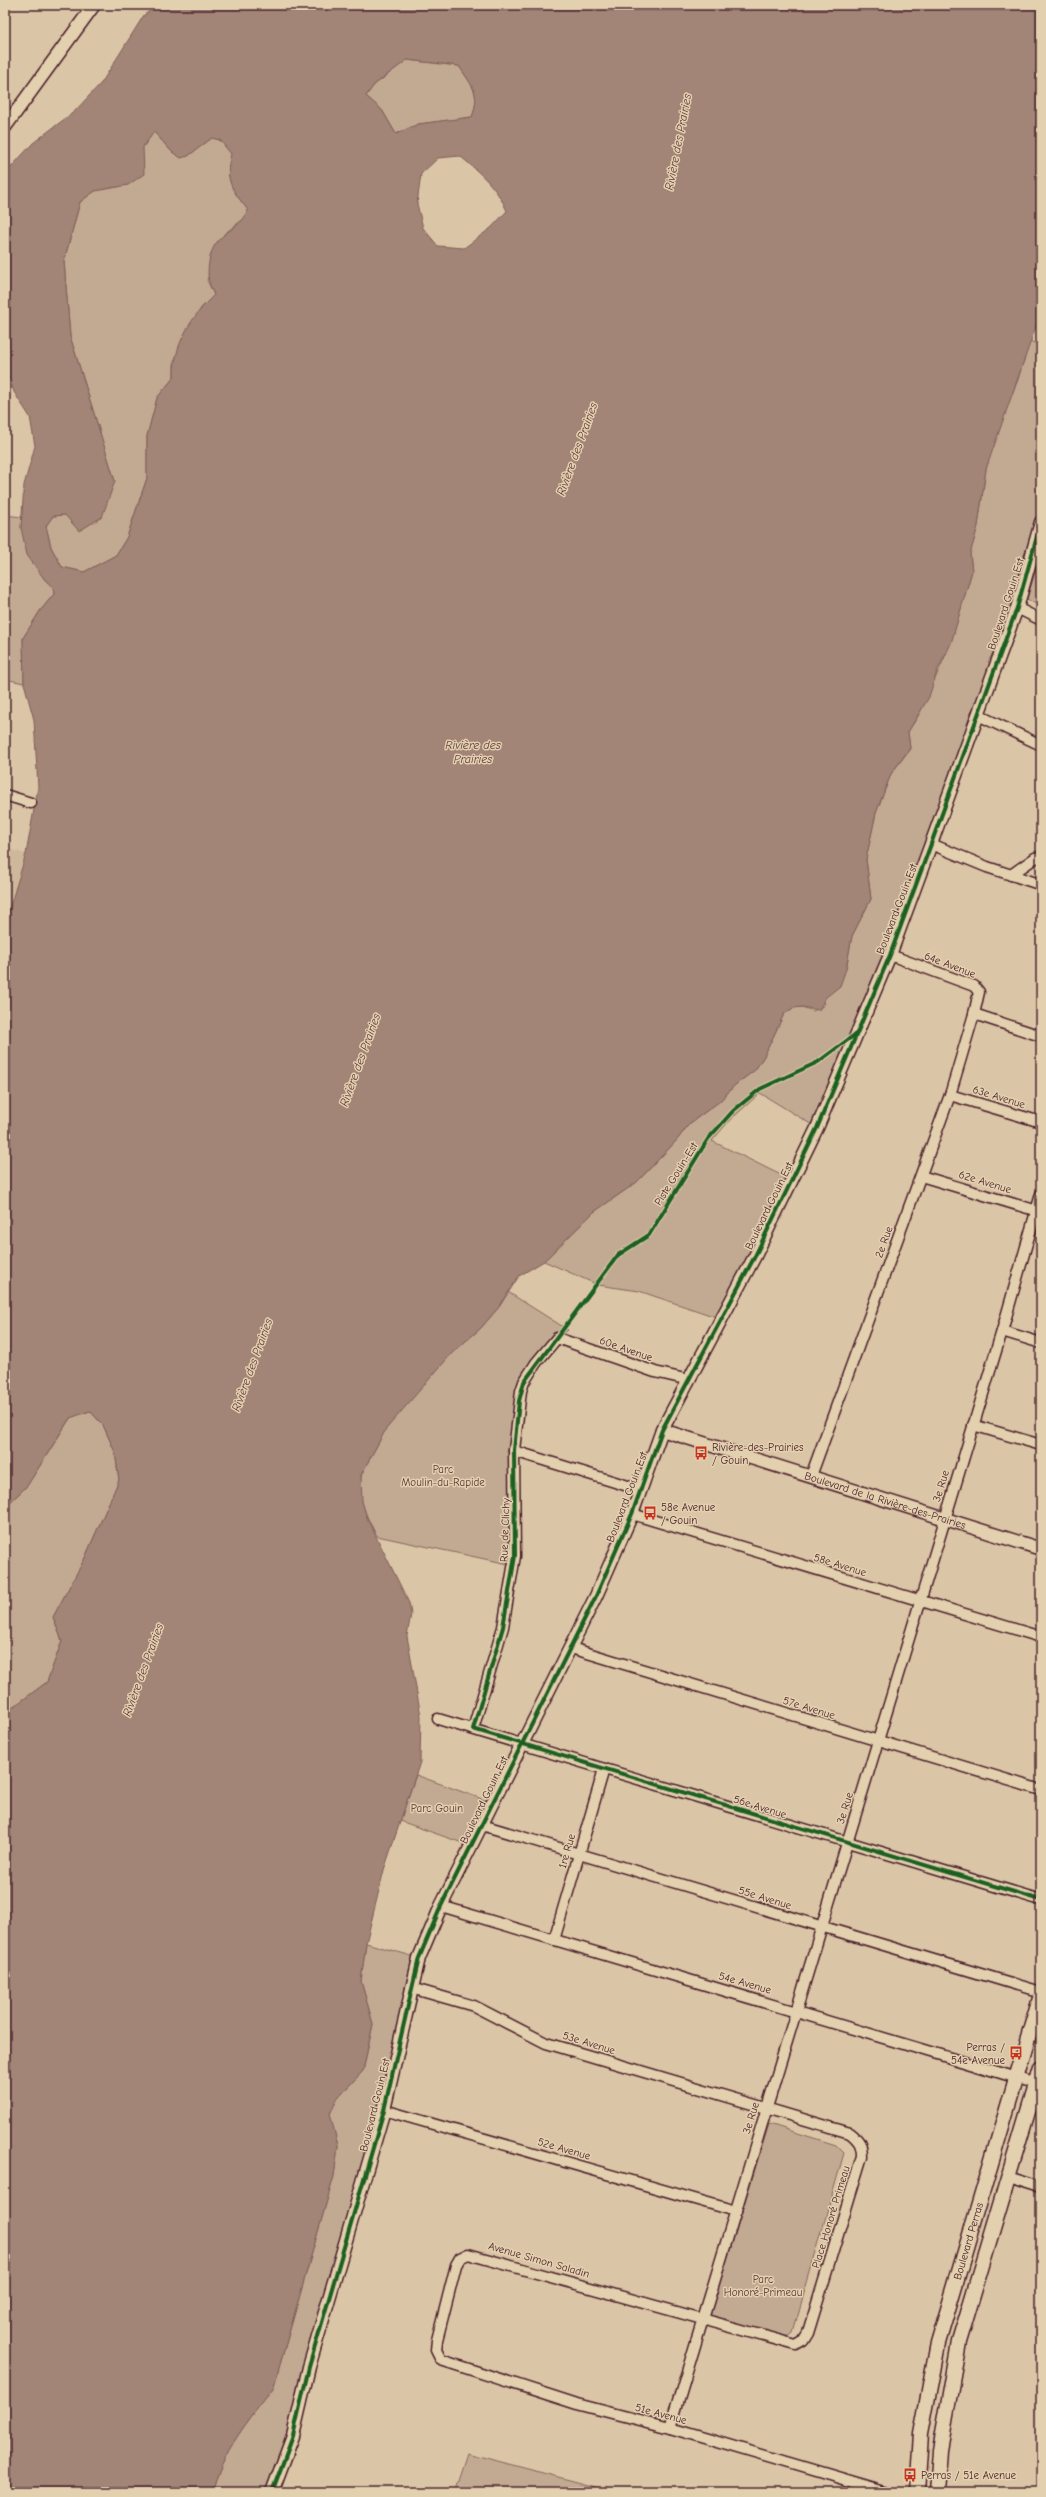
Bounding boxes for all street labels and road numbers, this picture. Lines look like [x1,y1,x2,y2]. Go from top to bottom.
street label: Boulevard Gouin Est [985,556,1027,652]
street label: Boulevard Gouin Est [874,861,921,956]
street label: 64e Avenue [922,949,978,981]
street label: 63e Avenue [971,1083,1027,1111]
street label: Piste Gouin-Est [651,1139,701,1208]
street label: Boulevard Gouin Est [742,1159,796,1252]
street label: 62e Avenue [957,1168,1013,1196]
street label: 2e Rue [872,1224,896,1260]
street label: 60e Avenue [598,1334,655,1364]
street label: Boulevard Gouin Est [604,1449,651,1544]
street label: 3e Rue [930,1468,952,1503]
street label: Boulevard de la Rivière-des-Prairies [803,1469,968,1532]
street label: Rue de Clichy [497,1498,513,1562]
street label: 58e Avenue [812,1551,868,1579]
street label: 57e Avenue [781,1694,837,1722]
street label: Boulevard Gouin Est [457,1753,511,1846]
street label: 3e Rue [834,1790,856,1825]
street label: 56e Avenue [732,1793,788,1821]
street label: 1re Rue [556,1832,578,1870]
street label: 55e Avenue [737,1884,793,1912]
street label: 54e Avenue [717,1969,773,1997]
street label: 53e Avenue [561,2029,617,2057]
street label: Boulevard Gouin Est [357,2056,393,2153]
street label: 3e Rue [740,2100,762,2135]
street label: 52e Avenue [536,2135,592,2163]
street label: Place Honoré Primeau [809,2164,853,2270]
street label: Boulevard Perras [951,2200,986,2281]
street label: Avenue Simon Saladin [487,2239,591,2281]
street label: 51e Avenue [634,2401,689,2427]

